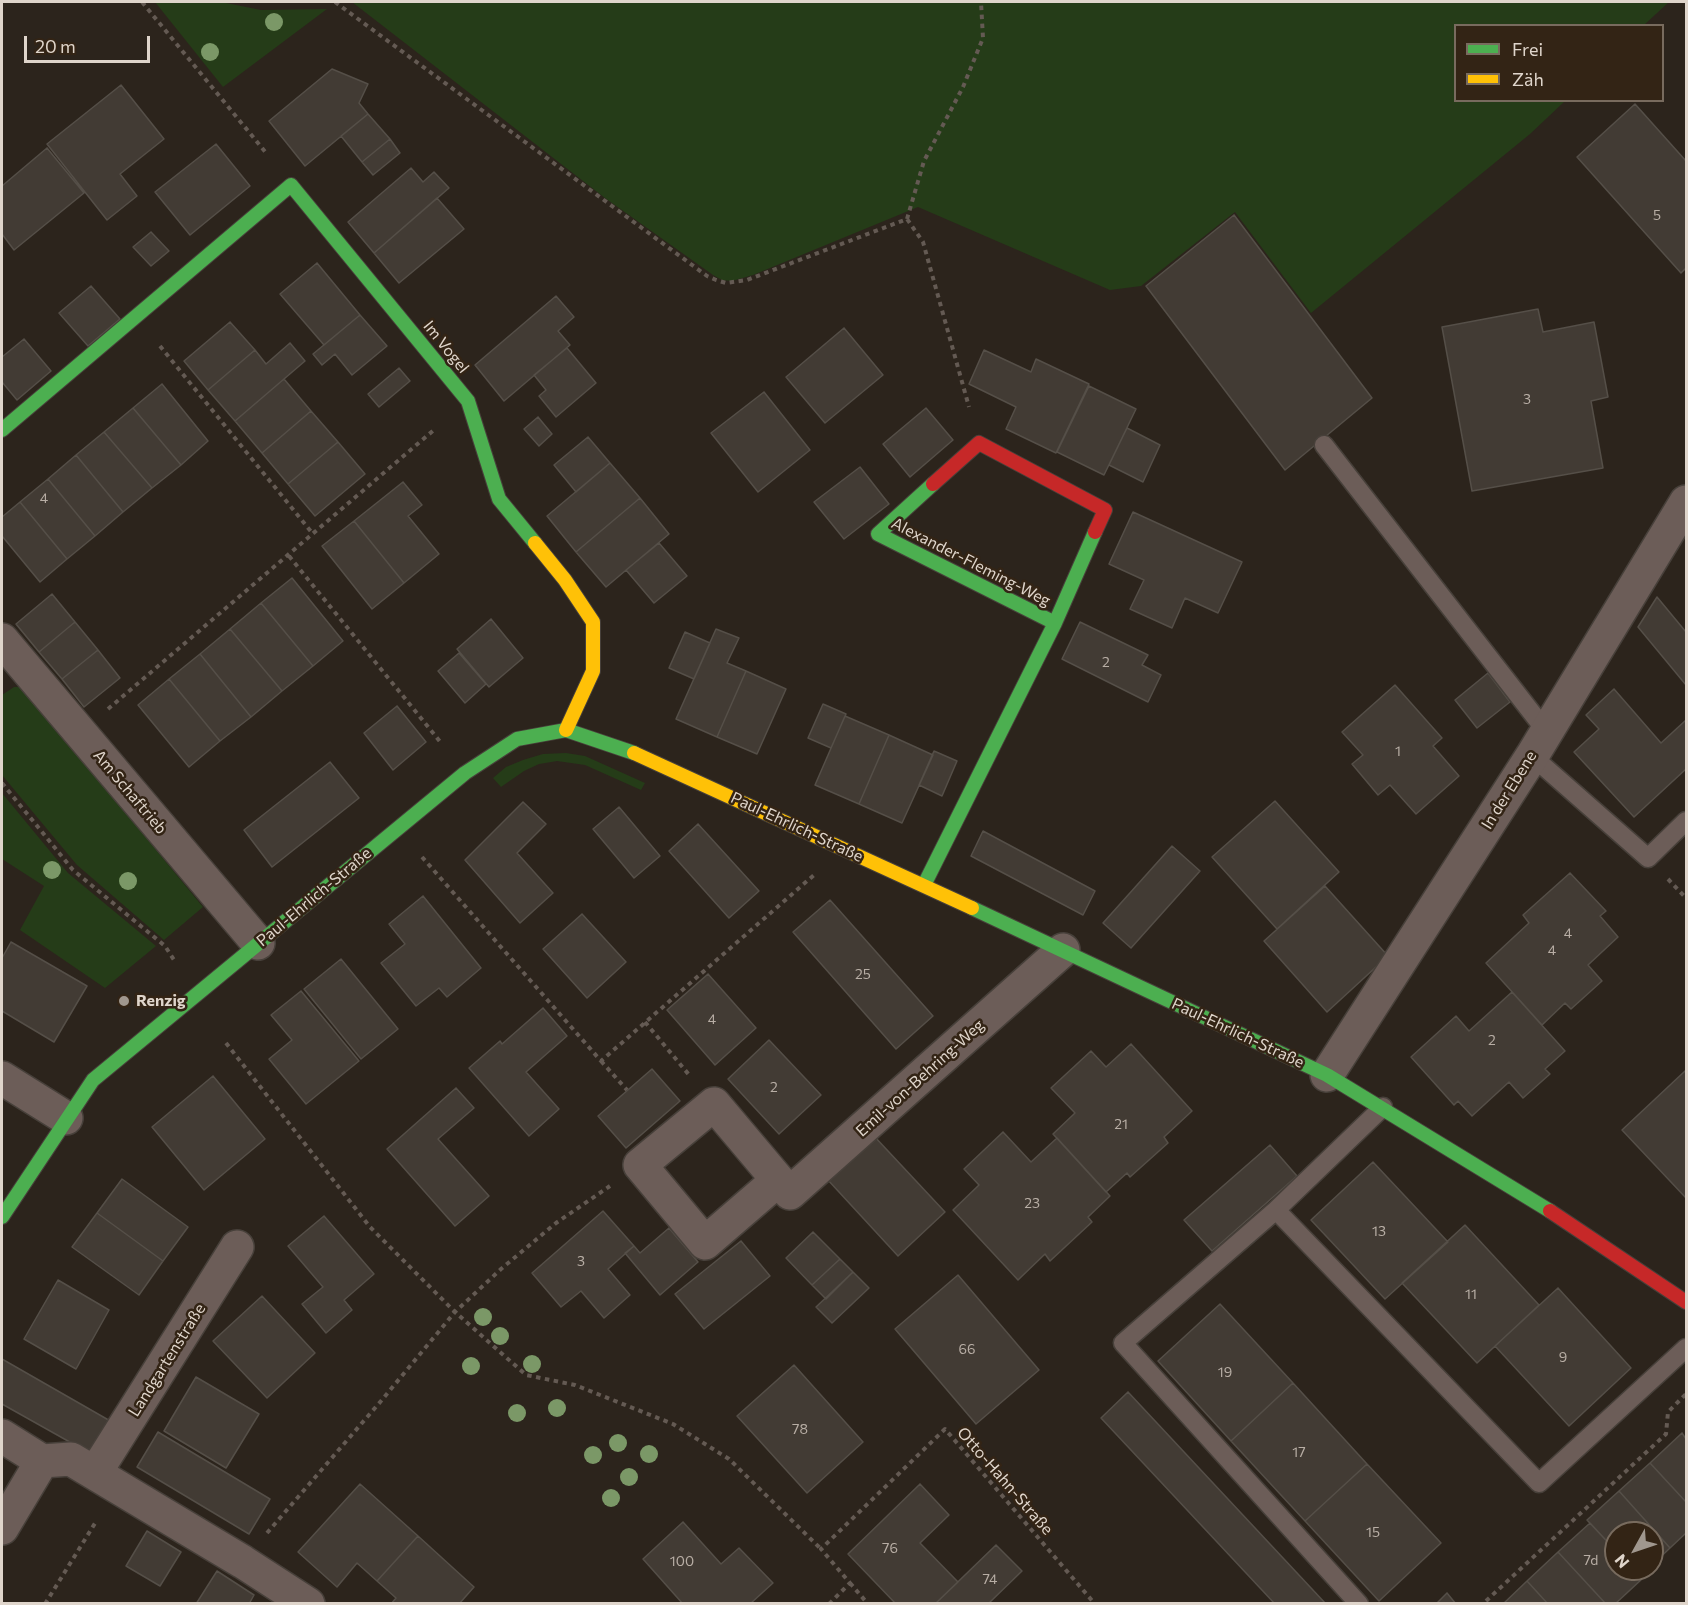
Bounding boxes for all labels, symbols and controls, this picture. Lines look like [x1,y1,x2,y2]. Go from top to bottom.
scale bar [27,24,153,62]
legend [1454,24,1664,102]
text: 20 m [35,35,76,57]
text: Frei [1512,38,1543,60]
text: Zäh [1512,68,1544,90]
house number: 5 [1653,207,1661,223]
street label: Im Vogel [419,317,473,377]
house number: 3 [1523,391,1531,407]
house number: 4 [40,490,48,506]
street label: Alexander-Fleming-Weg [888,514,1054,610]
house number: 2 [1102,654,1110,670]
house number: 1 [1395,743,1401,759]
street label: Am Schaftrieb [89,746,171,838]
street label: In der Ebene [1477,747,1541,833]
street label: Paul-Ehrlich-Straße [728,788,866,866]
street label: Paul-Ehrlich-Straße [253,843,375,951]
house number: 4 [1564,925,1572,941]
house number: 4 [1548,942,1556,958]
house number: 25 [855,966,871,982]
place label: Renzig [136,991,186,1011]
marker: Renzig [117,994,131,1008]
street label: Paul-Ehrlich-Straße [1169,994,1307,1072]
house number: 4 [708,1011,716,1027]
street label: Emil-von-Behring-Weg [852,1015,988,1141]
house number: 2 [1488,1032,1496,1048]
house number: 2 [770,1079,778,1095]
house number: 21 [1114,1116,1128,1132]
house number: 23 [1024,1195,1040,1211]
house number: 13 [1372,1223,1386,1239]
house number: 3 [577,1253,585,1269]
house number: 11 [1465,1286,1477,1302]
street label: Landgartenstraße [124,1300,210,1420]
house number: 66 [959,1341,975,1357]
house number: 9 [1559,1349,1567,1365]
house number: 19 [1218,1364,1232,1380]
house number: 78 [792,1421,808,1437]
street label: Otto-Hahn-Straße [953,1423,1057,1539]
house number: 17 [1292,1444,1306,1460]
north arrow [1604,1521,1664,1581]
house number: 15 [1366,1524,1380,1540]
house number: 76 [882,1540,898,1556]
text: N [1610,1551,1632,1572]
house number: 7d [1584,1552,1598,1568]
house number: 100 [670,1553,694,1569]
house number: 74 [983,1571,997,1587]

